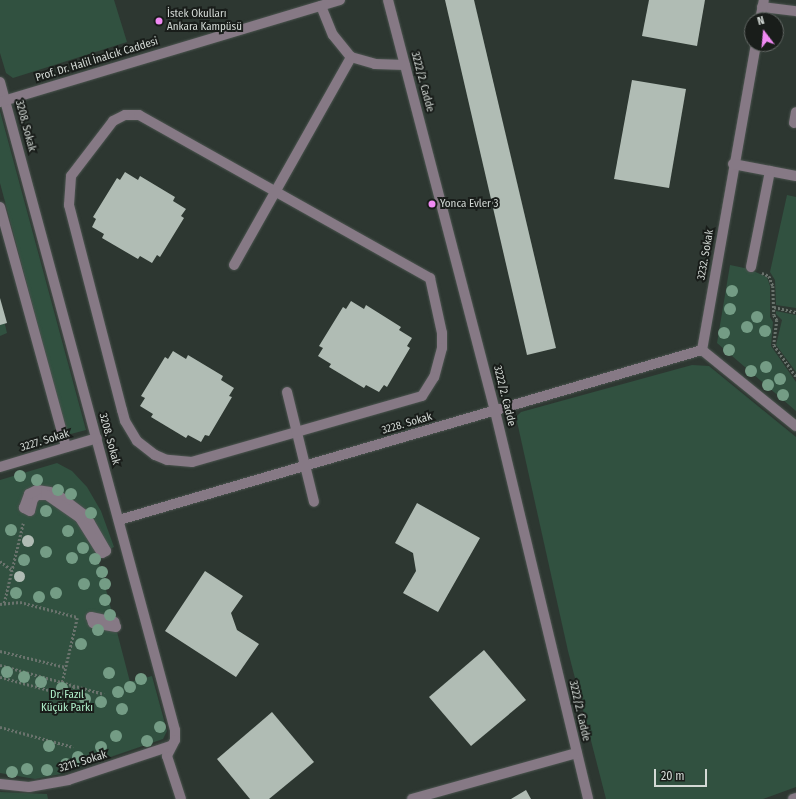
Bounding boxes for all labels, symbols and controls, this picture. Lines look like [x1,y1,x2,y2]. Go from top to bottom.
place label: İstek Okulları Ankara Kampüsü [167,8,242,34]
north arrow [744,12,784,52]
text: N [756,14,766,28]
marker: İstek Okulları Ankara Kampüsü [154,16,164,26]
street label: Prof. Dr. Halil İnalcık Caddesi [34,35,160,85]
street label: 3222/2. Cadde [408,50,436,114]
street label: 3208. Sokak [12,99,38,153]
place label: Yonca Evler 3 [440,197,498,211]
marker: Yonca Evler 3 [427,199,437,209]
street label: 3232. Sokak [695,229,717,281]
street label: 3222/2. Cadde [490,364,518,428]
street label: 3228. Sokak [380,411,434,437]
street label: 3208. Sokak [96,412,122,466]
street label: 3227. Sokak [19,427,71,455]
street label: 3222/2. Cadde [566,679,592,743]
park label: Dr. Fazıl Küçük Parkı [41,689,93,715]
street label: 3211. Sokak [57,748,109,776]
scale bar [656,761,709,787]
text: 20 m [661,769,685,783]

